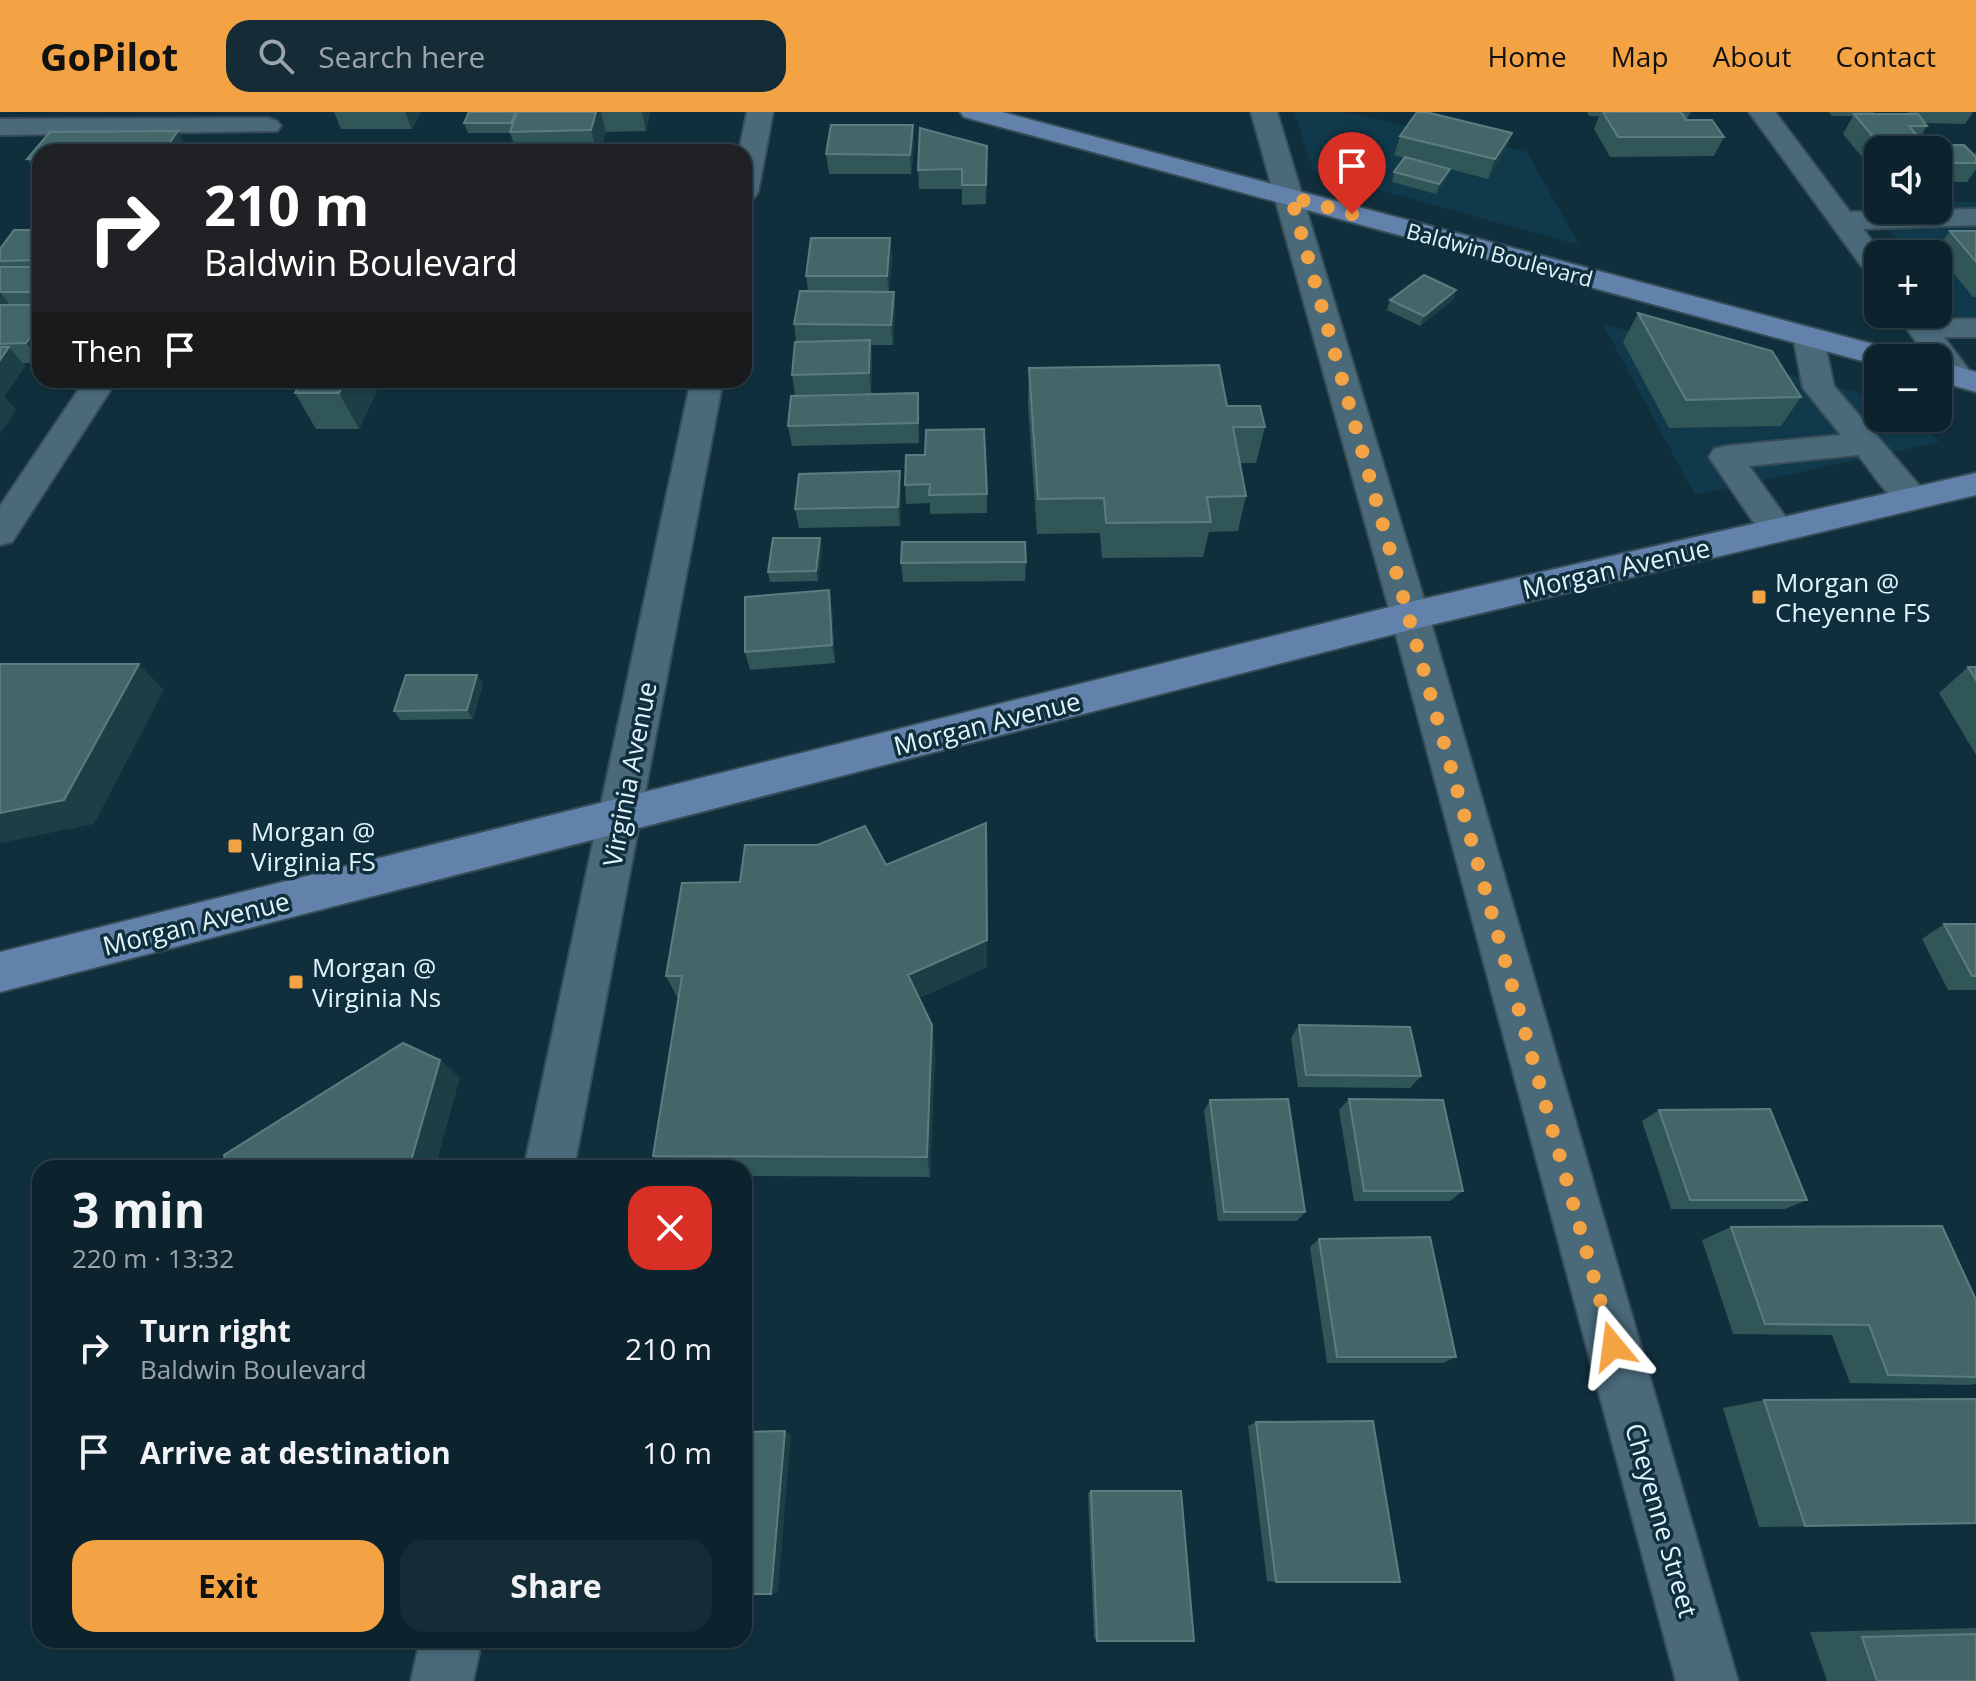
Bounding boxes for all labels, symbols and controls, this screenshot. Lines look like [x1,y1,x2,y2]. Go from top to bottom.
search box [226,20,786,92]
text: GoPilot [40,30,178,82]
icon: search [254,34,298,78]
text: Search here [318,36,485,77]
text: Home [1488,37,1567,75]
text: Map [1611,37,1669,75]
text: About [1713,37,1791,75]
text: Contact [1835,37,1936,75]
pin [1318,132,1386,214]
map controls [1864,136,1952,432]
button: sound [1864,136,1952,224]
icon: arrive [1330,144,1374,188]
text: 210 m [204,166,370,242]
icon: right [72,176,176,280]
street label: Baldwin Boulevard [1403,215,1597,293]
text: Baldwin Boulevard [204,238,518,287]
button: + [1864,240,1952,328]
icon: arrive [158,328,202,372]
text: Then [72,330,142,371]
button: − [1864,344,1952,432]
street label: Morgan Avenue [1519,529,1713,607]
place label: Morgan @ Cheyenne FS [1775,564,1930,630]
marker: Morgan @ Cheyenne FS [1750,588,1768,606]
street label: Virginia Avenue [593,678,665,870]
street label: Morgan Avenue [890,682,1084,764]
place label: Morgan @ Virginia FS [251,813,376,879]
marker: Morgan @ Virginia FS [226,837,244,855]
street label: Morgan Avenue [99,882,293,964]
place label: Morgan @ Virginia Ns [312,949,441,1015]
marker: Morgan @ Virginia Ns [287,973,305,991]
text: 3 min [72,1177,205,1242]
button: close [628,1186,712,1270]
text: 220 m · 13:32 [72,1240,234,1276]
position arrow [1571,1304,1655,1388]
text: Turn right [140,1310,291,1351]
icon: right [72,1326,116,1370]
text: 210 m [625,1328,712,1369]
text: Baldwin Boulevard [140,1351,367,1387]
street label: Cheyenne Street [1617,1419,1707,1621]
icon: arrive [72,1430,116,1474]
text: Arrive at destination [140,1432,451,1473]
text: 10 m [642,1432,712,1473]
button: Exit [72,1540,384,1632]
button: Share [400,1540,712,1632]

